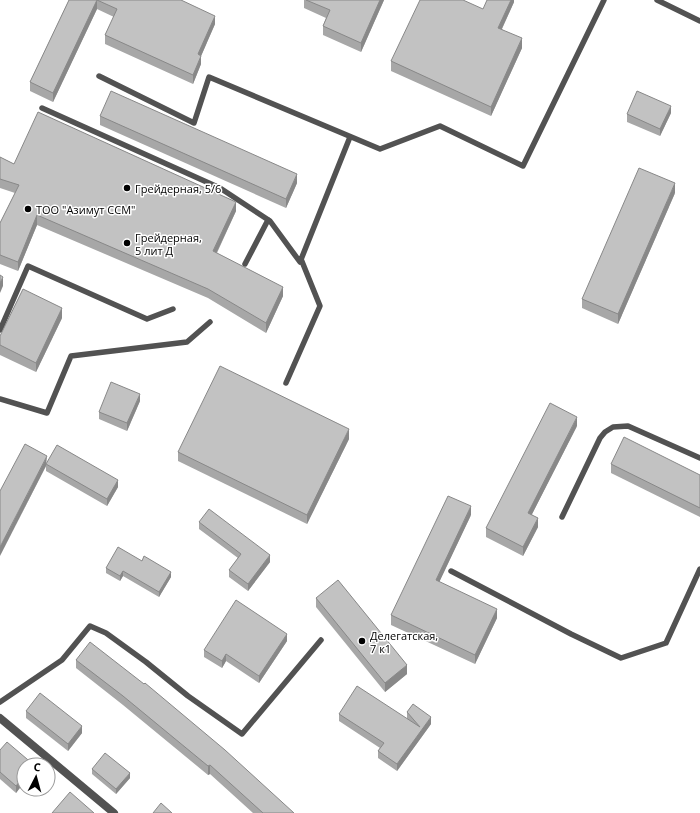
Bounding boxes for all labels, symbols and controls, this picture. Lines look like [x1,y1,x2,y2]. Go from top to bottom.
place label: Грейдерная, 5/6 [135,181,221,196]
marker: Грейдерная, 5/6 [122,183,132,193]
place label: ТОО "Азимут ССМ" [36,202,135,217]
marker: ТОО "Азимут ССМ" [23,204,33,214]
place label: Грейдерная, 5 лит Д [135,230,202,258]
marker: Грейдерная, 5 лит Д [122,238,132,248]
place label: Делегатская, 7 к1 [370,628,438,656]
marker: Делегатская, 7 к1 [357,636,367,646]
north arrow [16,757,56,797]
text: С [33,759,41,774]

